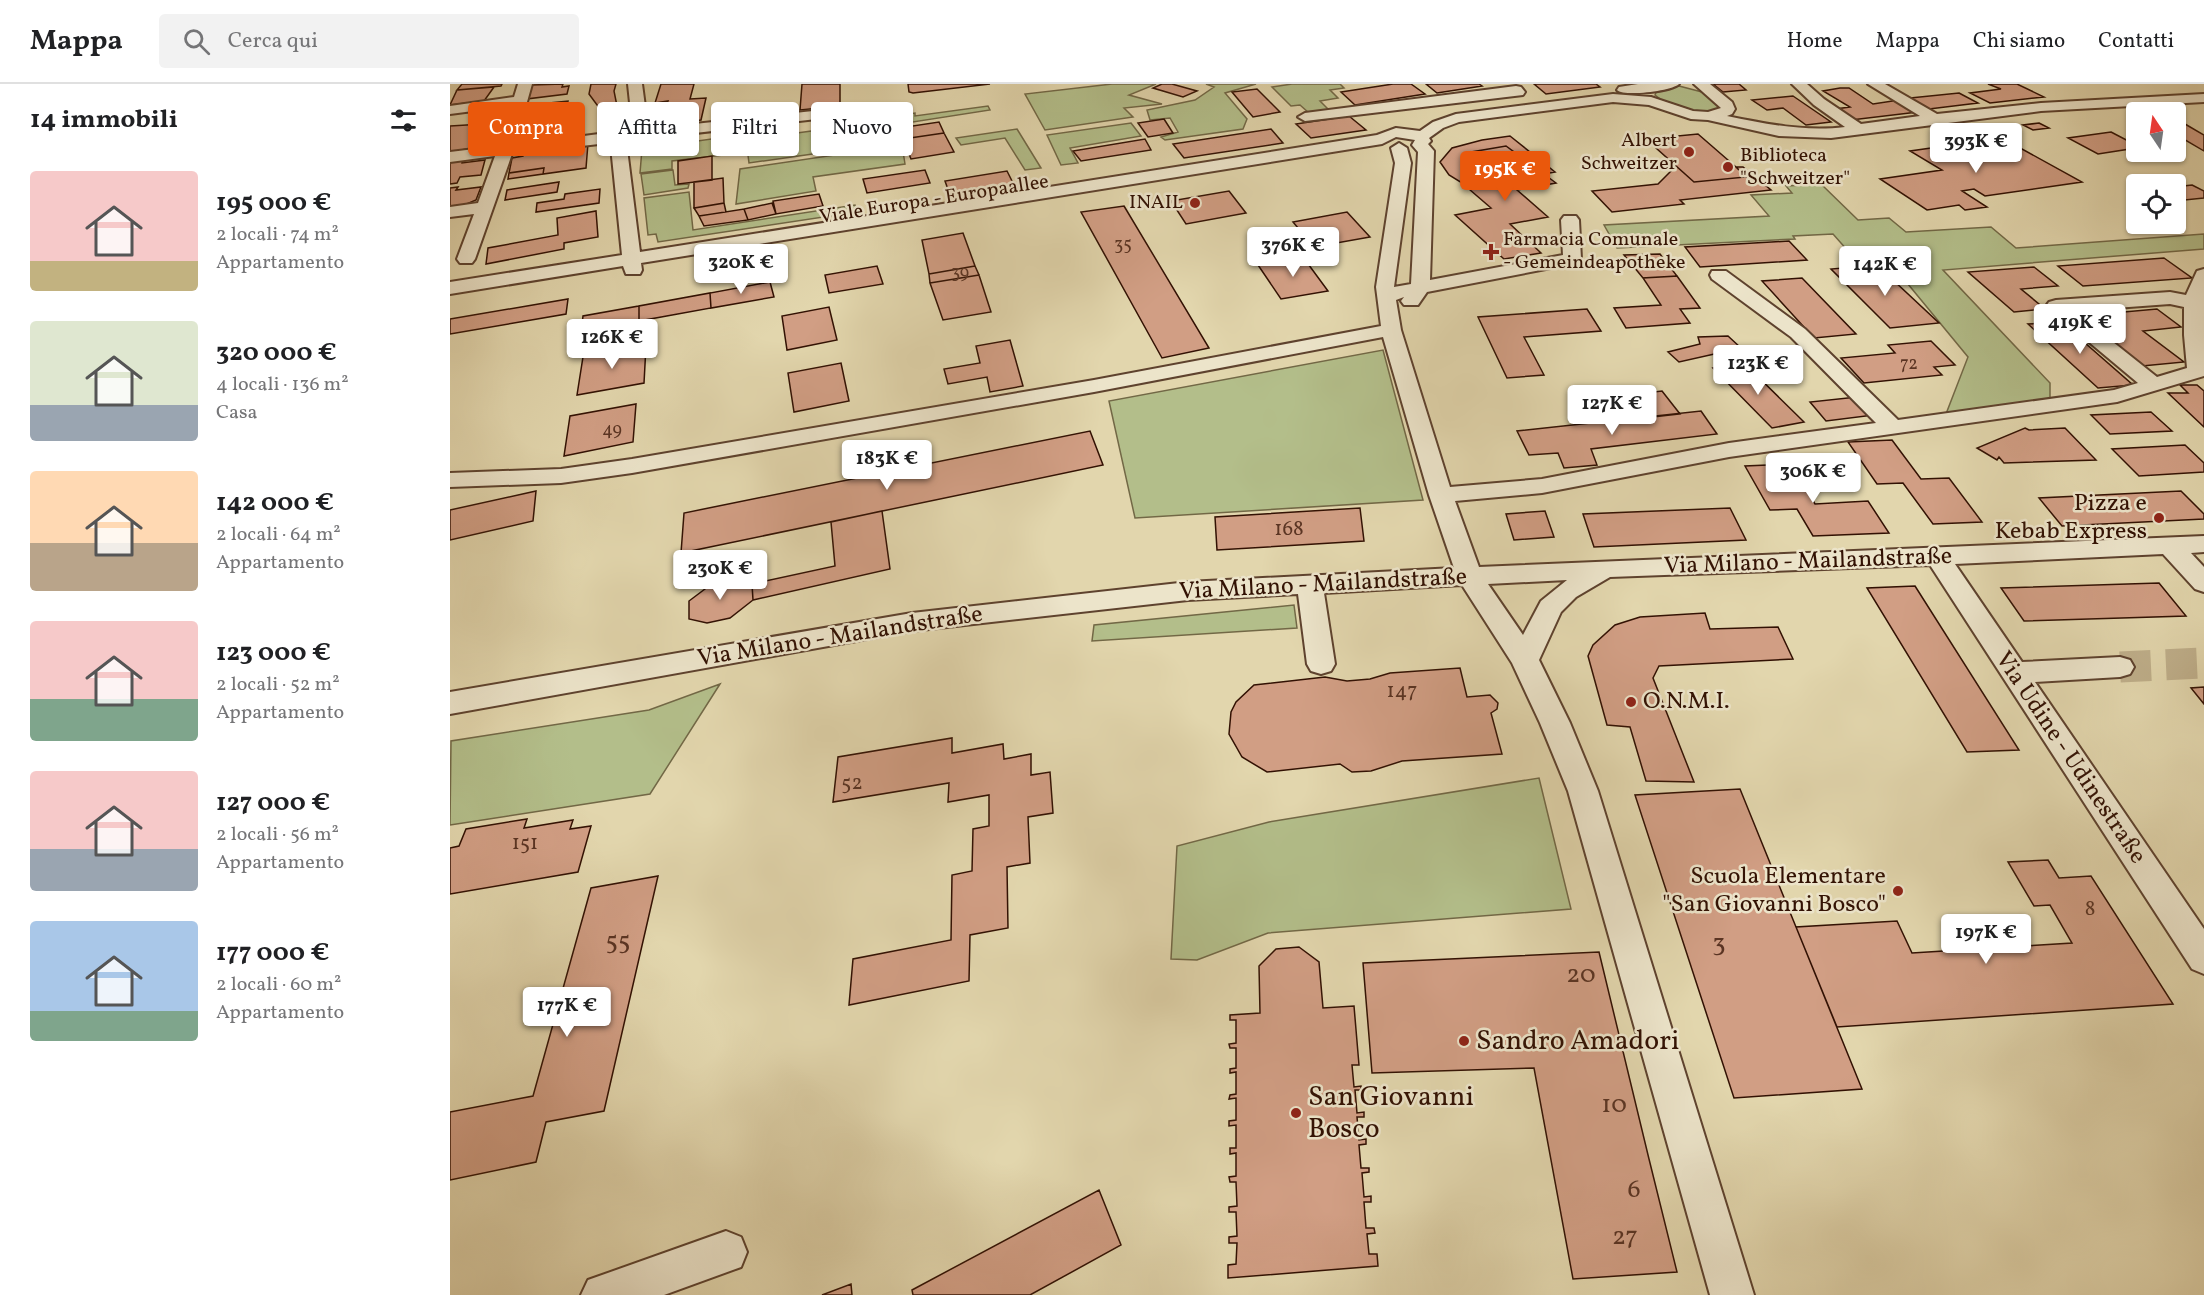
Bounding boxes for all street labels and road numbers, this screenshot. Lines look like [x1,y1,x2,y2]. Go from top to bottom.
street label: Viale Europa - Europaallee [817,168,1051,232]
street label: Via Milano - Mailandstraße [1663,540,1953,584]
street label: Via Milano - Mailandstraße [1178,560,1468,610]
street label: Via Milano - Mailandstraße [695,598,985,676]
street label: Via Udine - Udinestraße [1986,645,2154,871]

